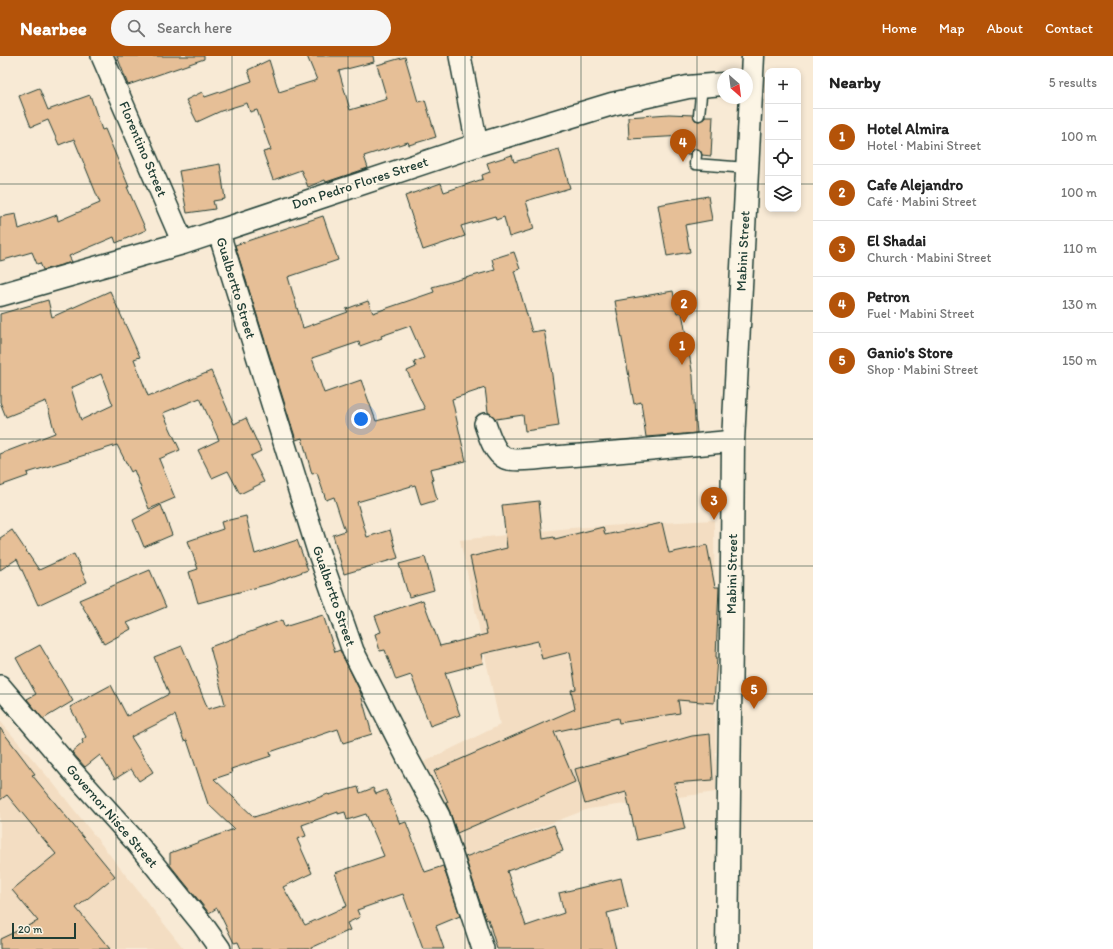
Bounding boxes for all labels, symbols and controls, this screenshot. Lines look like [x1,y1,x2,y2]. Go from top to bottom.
search box [111,10,391,46]
text: Nearbee [20,17,87,40]
icon: search [125,17,147,39]
text: Search here [157,19,232,37]
text: Home [882,20,917,37]
text: Map [939,20,965,37]
text: About [987,20,1023,37]
text: Contact [1045,20,1093,37]
north arrow [717,68,753,104]
map controls [765,68,801,212]
button: + [765,68,801,104]
text: Nearby [829,72,881,92]
text: 5 results [1049,75,1097,90]
street label: Florentino Street [115,99,171,199]
button: − [765,104,801,140]
text: Hotel Almira [867,120,949,138]
pin: 4 [670,129,696,162]
text: 1 [839,129,845,144]
text: 100 m [1061,129,1097,144]
text: Hotel · Mabini Street [867,138,981,153]
button: locate [765,140,801,176]
street label: Don Pedro Flores Street [290,153,430,213]
button: layers [765,176,801,212]
text: Cafe Alejandro [867,176,963,194]
text: 2 [839,185,845,200]
text: 100 m [1061,185,1097,200]
text: Café · Mabini Street [867,194,977,209]
street label: Mabini Street [732,210,754,292]
text: El Shadai [867,232,926,250]
street label: Gualbertto Street [212,235,260,341]
text: 3 [838,241,846,256]
text: 110 m [1063,241,1097,256]
text: Church · Mabini Street [867,250,991,265]
text: Petron [867,288,910,306]
pin: 2 [671,290,697,323]
text: 4 [838,297,846,312]
text: 130 m [1062,297,1097,312]
text: Fuel · Mabini Street [867,306,974,321]
pin: 1 [669,332,695,365]
text: Ganio's Store [867,344,953,362]
text: 5 [839,353,845,368]
text: 150 m [1062,353,1097,368]
text: Shop · Mabini Street [867,362,978,377]
your location [351,409,371,429]
pin: 3 [701,487,727,520]
street label: Mabini Street [723,534,741,614]
street label: Gualbertto Street [309,543,359,649]
pin: 5 [741,676,767,709]
street label: Governor Nisce Street [62,761,162,871]
scale bar [12,921,76,940]
text: 20 m [18,923,42,936]

